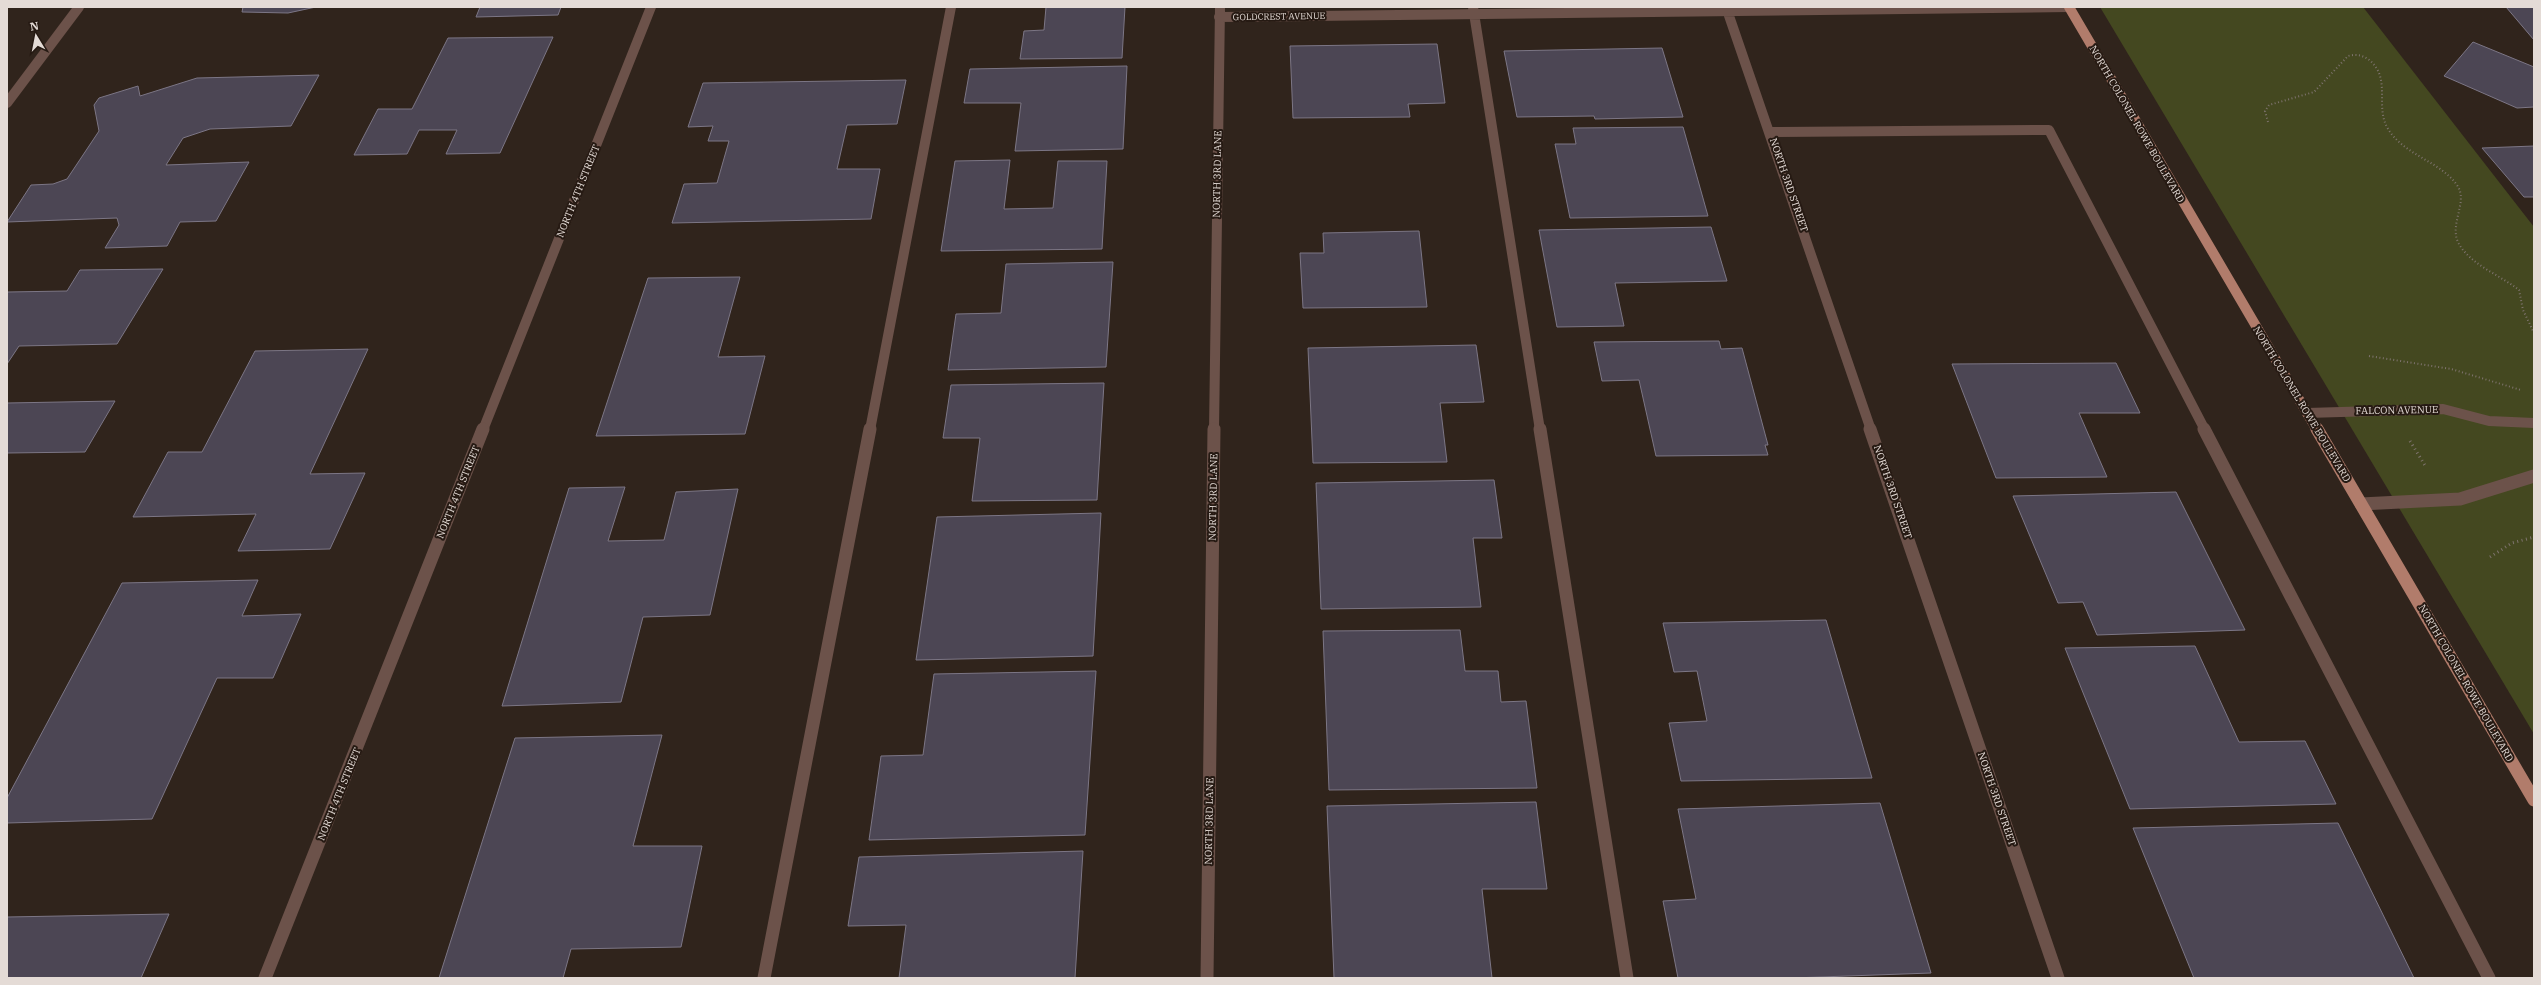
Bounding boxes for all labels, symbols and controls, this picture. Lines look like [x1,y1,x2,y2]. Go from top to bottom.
street label: GOLDCREST AVENUE [1233,10,1326,22]
north arrow [16,16,56,56]
text: N [29,18,40,34]
street label: NORTH COLONEL ROWE BOULEVARD [2087,43,2187,205]
street label: NORTH 3RD LANE [1210,130,1224,218]
street label: NORTH 3RD STREET [1767,136,1811,234]
street label: NORTH 4TH STREET [553,142,603,239]
street label: NORTH COLONEL ROWE BOULEVARD [2250,324,2354,484]
street label: FALCON AVENUE [2355,403,2439,417]
street label: NORTH 4TH STREET [433,443,483,540]
street label: NORTH 3RD STREET [1871,443,1915,541]
street label: NORTH 3RD LANE [1206,453,1220,541]
street label: NORTH COLONEL ROWE BOULEVARD [2416,602,2516,764]
street label: NORTH 4TH STREET [314,745,364,842]
street label: NORTH 3RD STREET [1975,750,2019,848]
street label: NORTH 3RD LANE [1202,777,1216,865]

